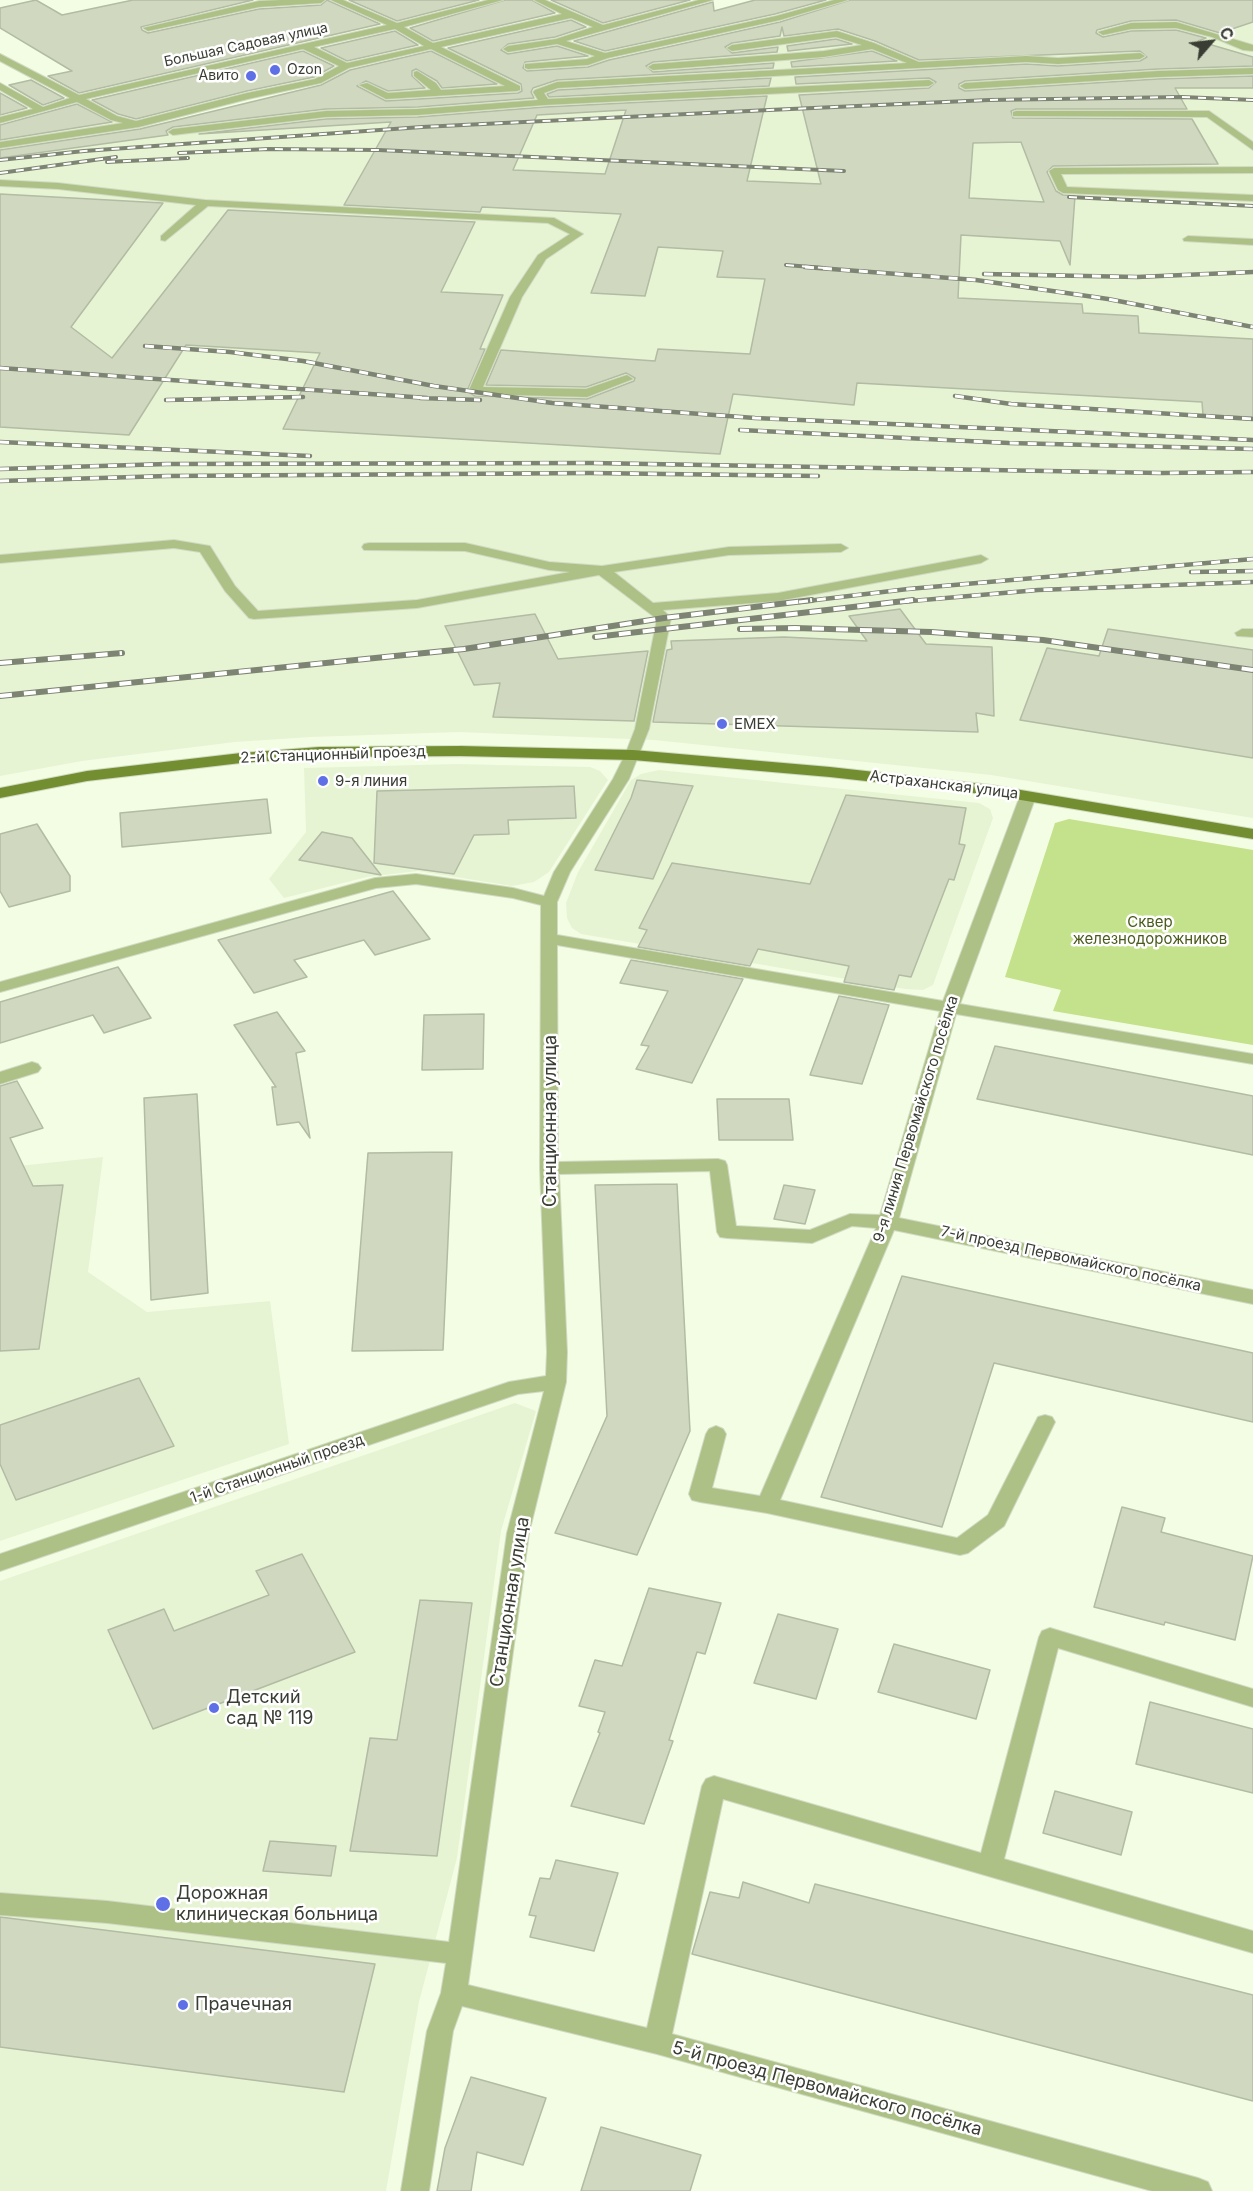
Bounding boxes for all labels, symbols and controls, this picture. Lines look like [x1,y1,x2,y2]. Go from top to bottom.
north arrow [1181,12,1241,72]
street label: Большая Садовая улица [163,19,329,71]
text: С [1215,24,1239,43]
place label: Ozon [287,62,322,78]
marker: Ozon [268,63,282,77]
place label: Авито [198,68,239,84]
marker: Авито [244,69,258,83]
place label: EMEX [734,715,776,733]
marker: EMEX [715,717,729,731]
street label: 2-й Станционный проезд [240,743,426,767]
street label: Астраханская улица [869,767,1019,803]
place label: 9-я линия [335,772,407,790]
marker: 9-я линия [316,774,330,788]
park label: Сквер железнодорожников [1073,913,1227,948]
street label: 9-я линия Первомайского посёлка [870,993,962,1245]
street label: Станционная улица [540,1035,562,1207]
street label: 7-й проезд Первомайского посёлка [939,1223,1203,1295]
street label: 1-й Станционный проезд [188,1431,366,1507]
street label: Станционная улица [486,1515,534,1689]
place label: Детский сад № 119 [226,1687,313,1730]
marker: Детский сад № 119 [207,1701,221,1715]
place label: Дорожная клиническая больница [176,1883,378,1926]
marker: Дорожная клиническая больница [154,1895,172,1913]
place label: Прачечная [195,1994,292,2016]
marker: Прачечная [176,1998,190,2012]
street label: 5-й проезд Первомайского посёлка [670,2037,984,2141]

